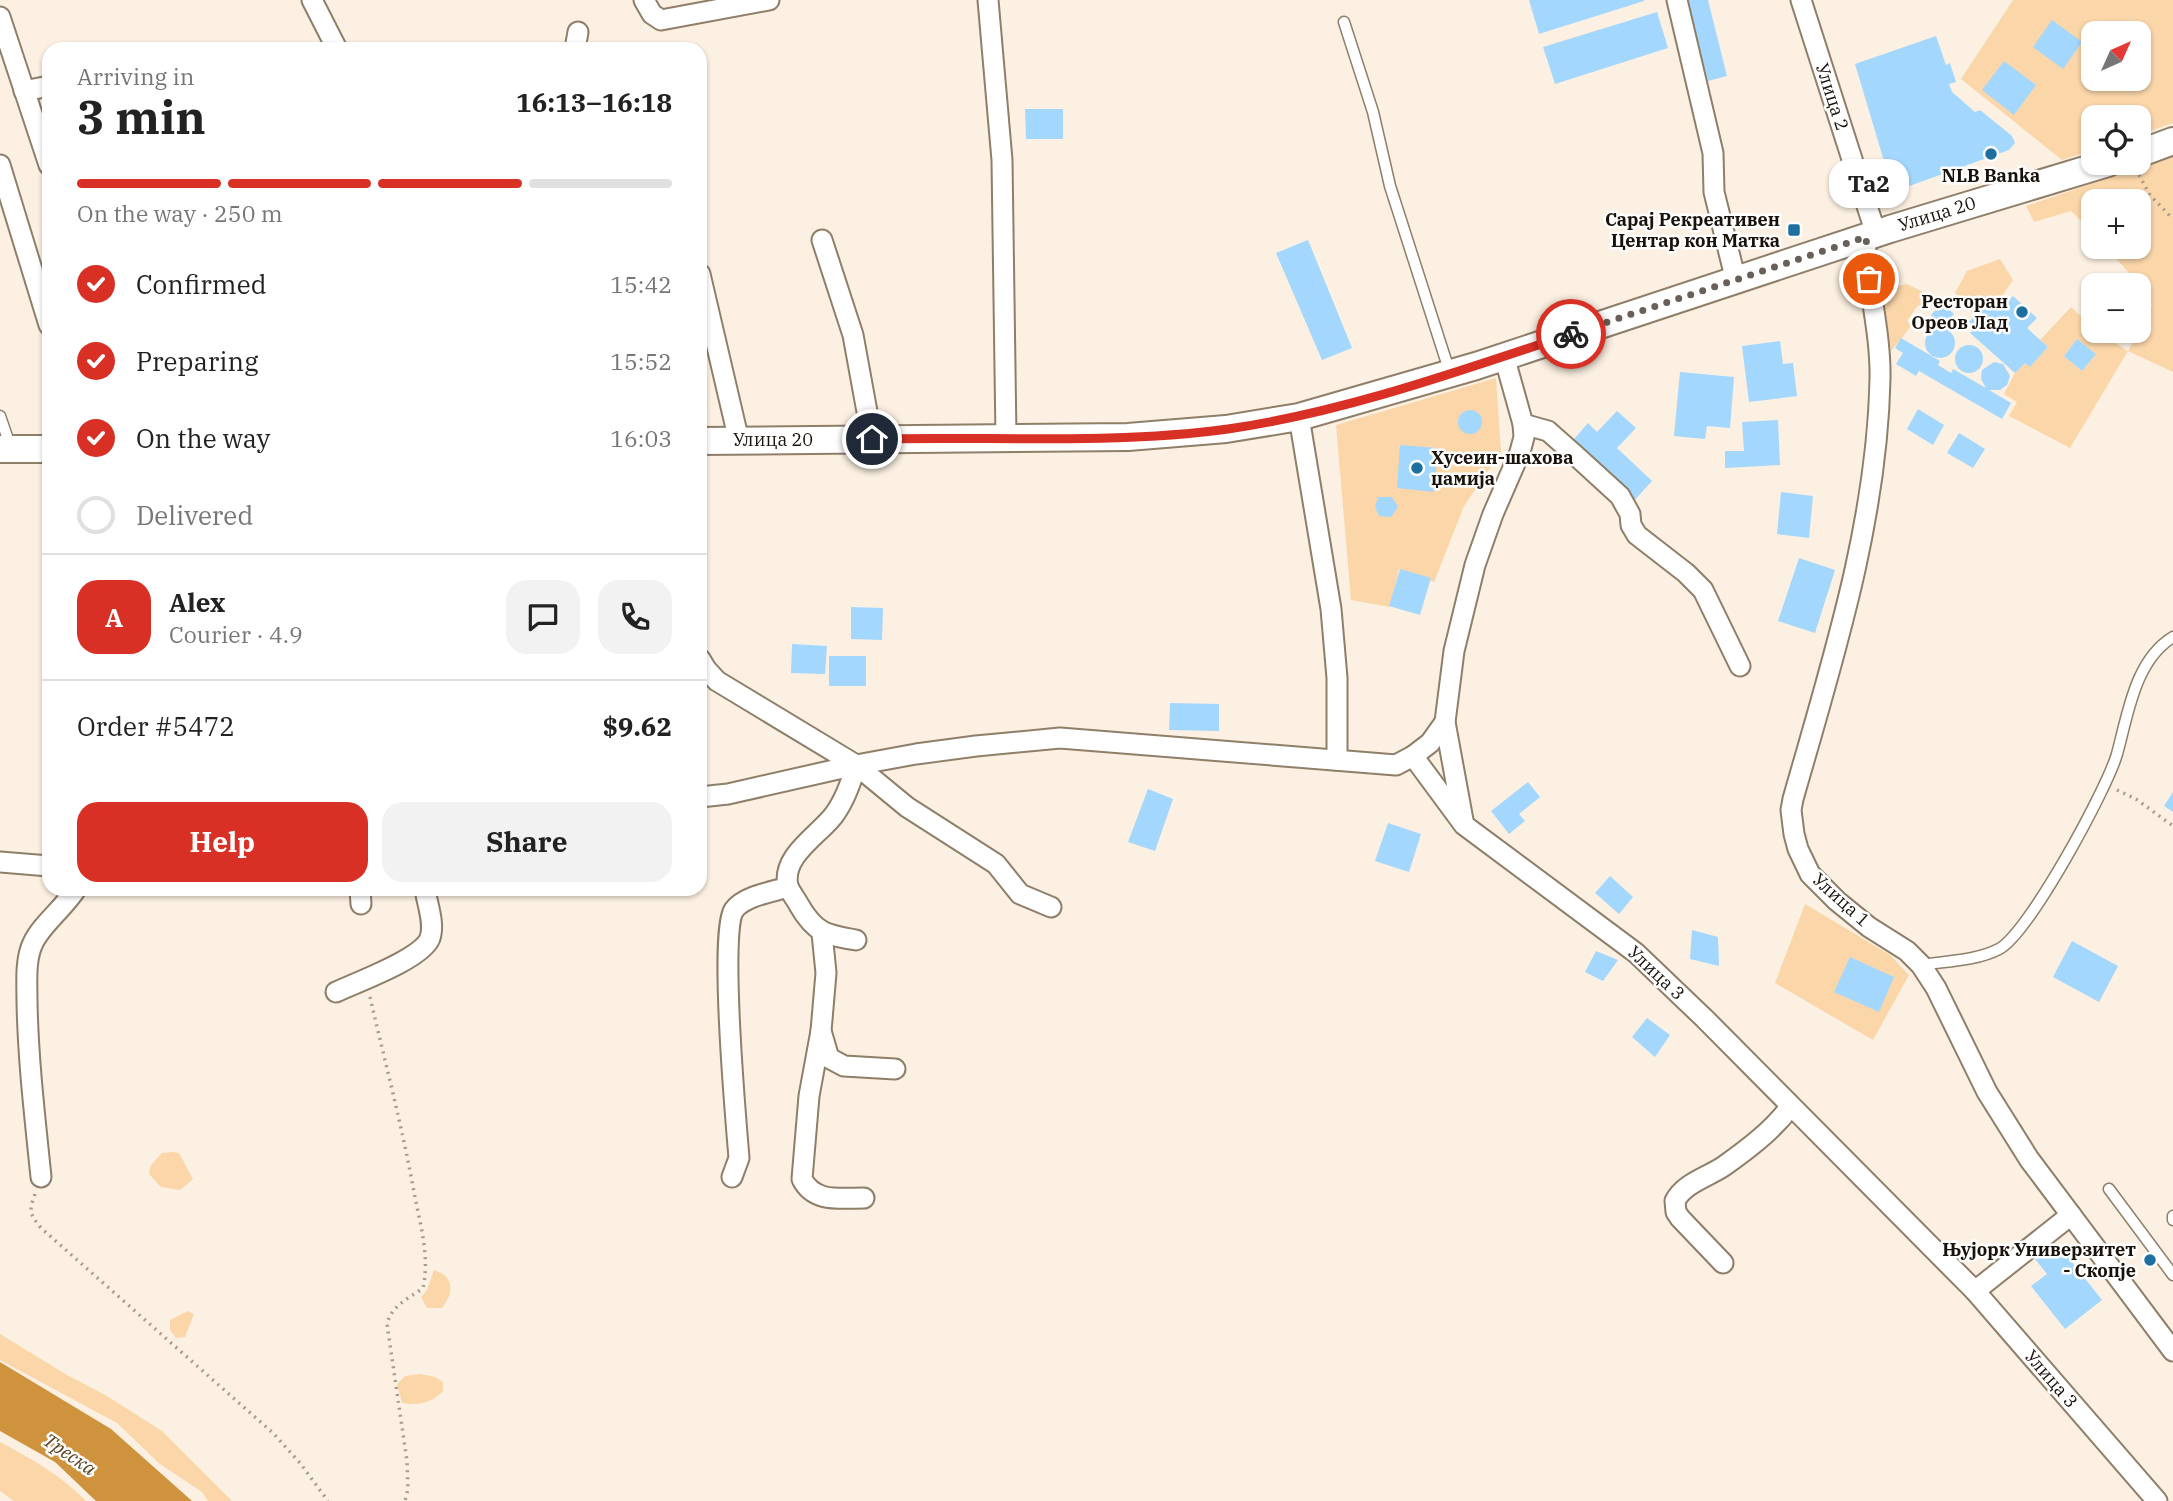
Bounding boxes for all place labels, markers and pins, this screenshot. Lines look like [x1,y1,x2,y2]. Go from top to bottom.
marker: NLB Banka [1983,146,1999,162]
callout: Ta2 [1829,160,1909,209]
place label: NLB Banka [1942,164,2040,187]
place label: Сарај Рекреативен Центар кон Матка [1605,208,1780,252]
marker: Сарај Рекреативен Центар кон Матка [1786,222,1802,238]
pin [1839,249,1899,309]
place label: Ресторан Ореов Лад [1911,290,2008,334]
marker: Ресторан Ореов Лад [2014,304,2030,320]
pin [842,409,902,469]
place label: Хусеин-шахова џамија [1431,446,1574,490]
marker: Хусеин-шахова џамија [1409,460,1425,476]
place label: Њујорк Универзитет - Скопје [1942,1238,2136,1282]
marker: Њујорк Универзитет - Скопје [2142,1252,2158,1268]

